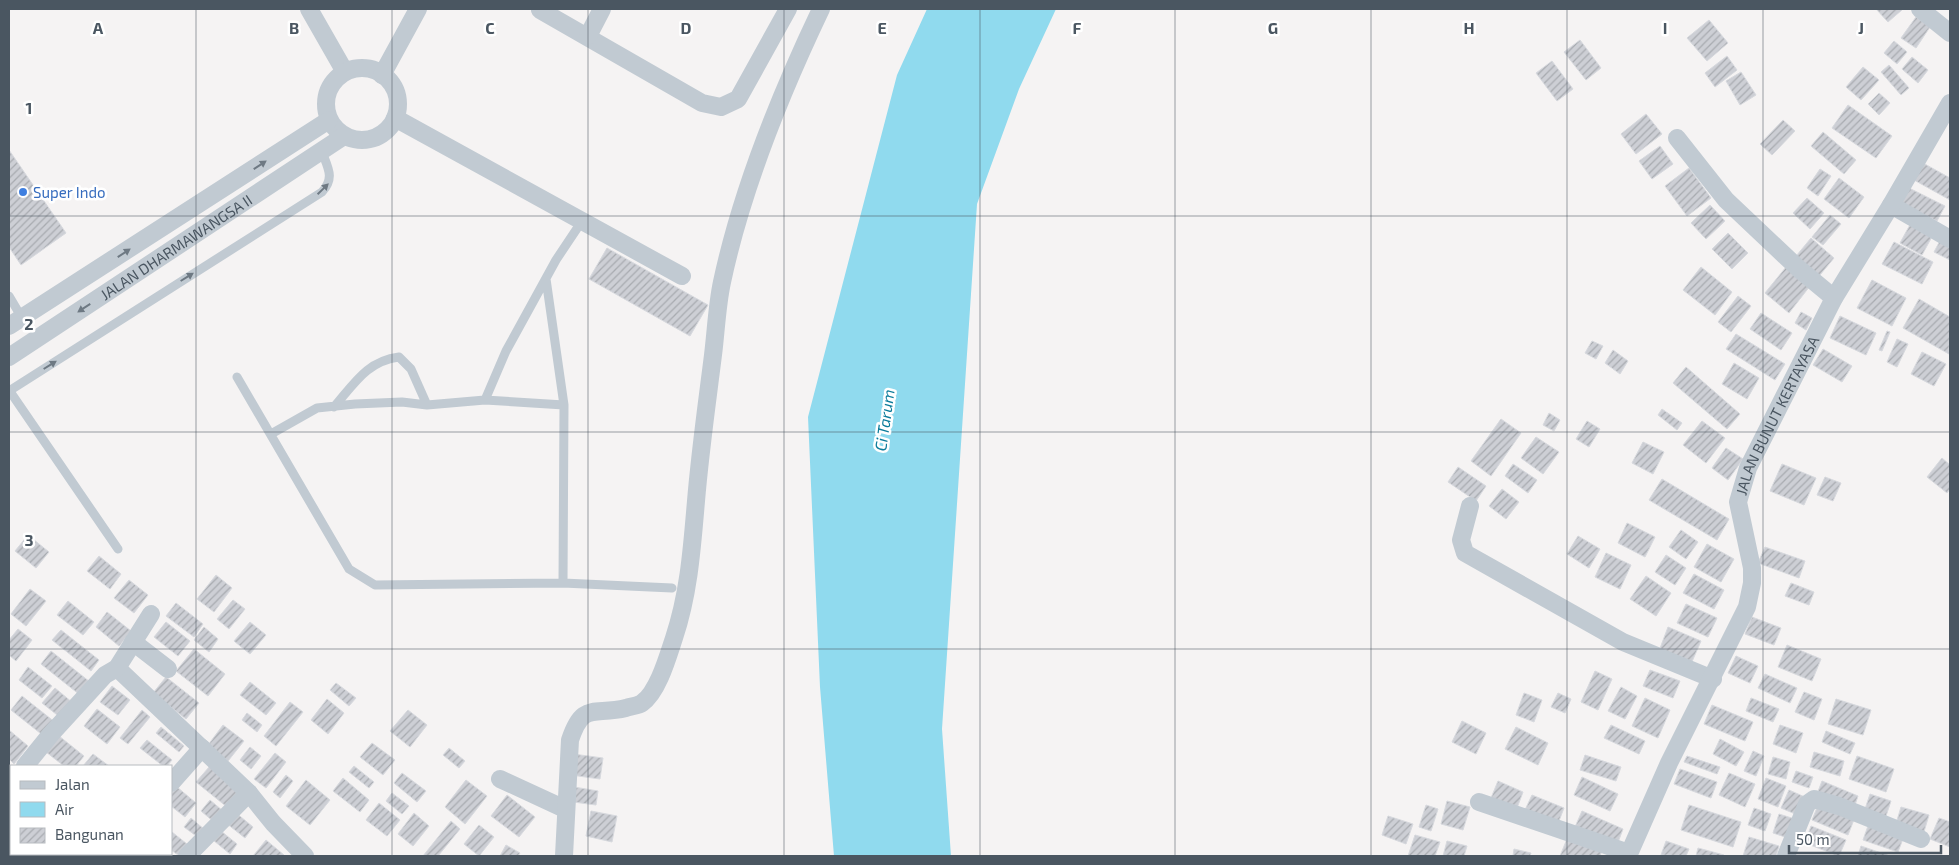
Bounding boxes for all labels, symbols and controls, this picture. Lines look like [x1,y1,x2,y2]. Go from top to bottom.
text: A [93,18,104,37]
text: B [289,18,299,37]
text: C [485,18,495,37]
text: D [681,18,692,37]
text: E [877,18,887,37]
text: F [1073,18,1082,37]
text: G [1268,18,1278,37]
text: H [1463,18,1475,37]
text: I [1663,18,1667,37]
text: J [1858,18,1864,37]
text: 1 [26,98,32,117]
one-way arrow [254,160,267,169]
place label: Super Indo [33,183,106,201]
one-way arrow [317,183,329,195]
marker: Super Indo [17,186,29,198]
street label: JALAN DHARMAWANGSA II [97,190,255,303]
one-way arrow [117,248,130,257]
one-way arrow [180,273,194,282]
one-way arrow [77,303,91,313]
text: 2 [24,314,34,333]
street label: JALAN BUNUT KERTAYASA [1732,332,1823,497]
one-way arrow [43,360,57,369]
water label: Ci Tarum [870,388,898,452]
text: 3 [24,530,34,549]
legend [10,765,172,855]
text: Jalan [55,775,90,793]
text: Air [55,800,74,818]
scale bar [1789,822,1942,854]
text: Bangunan [55,825,124,843]
text: 50 m [1796,830,1830,848]

